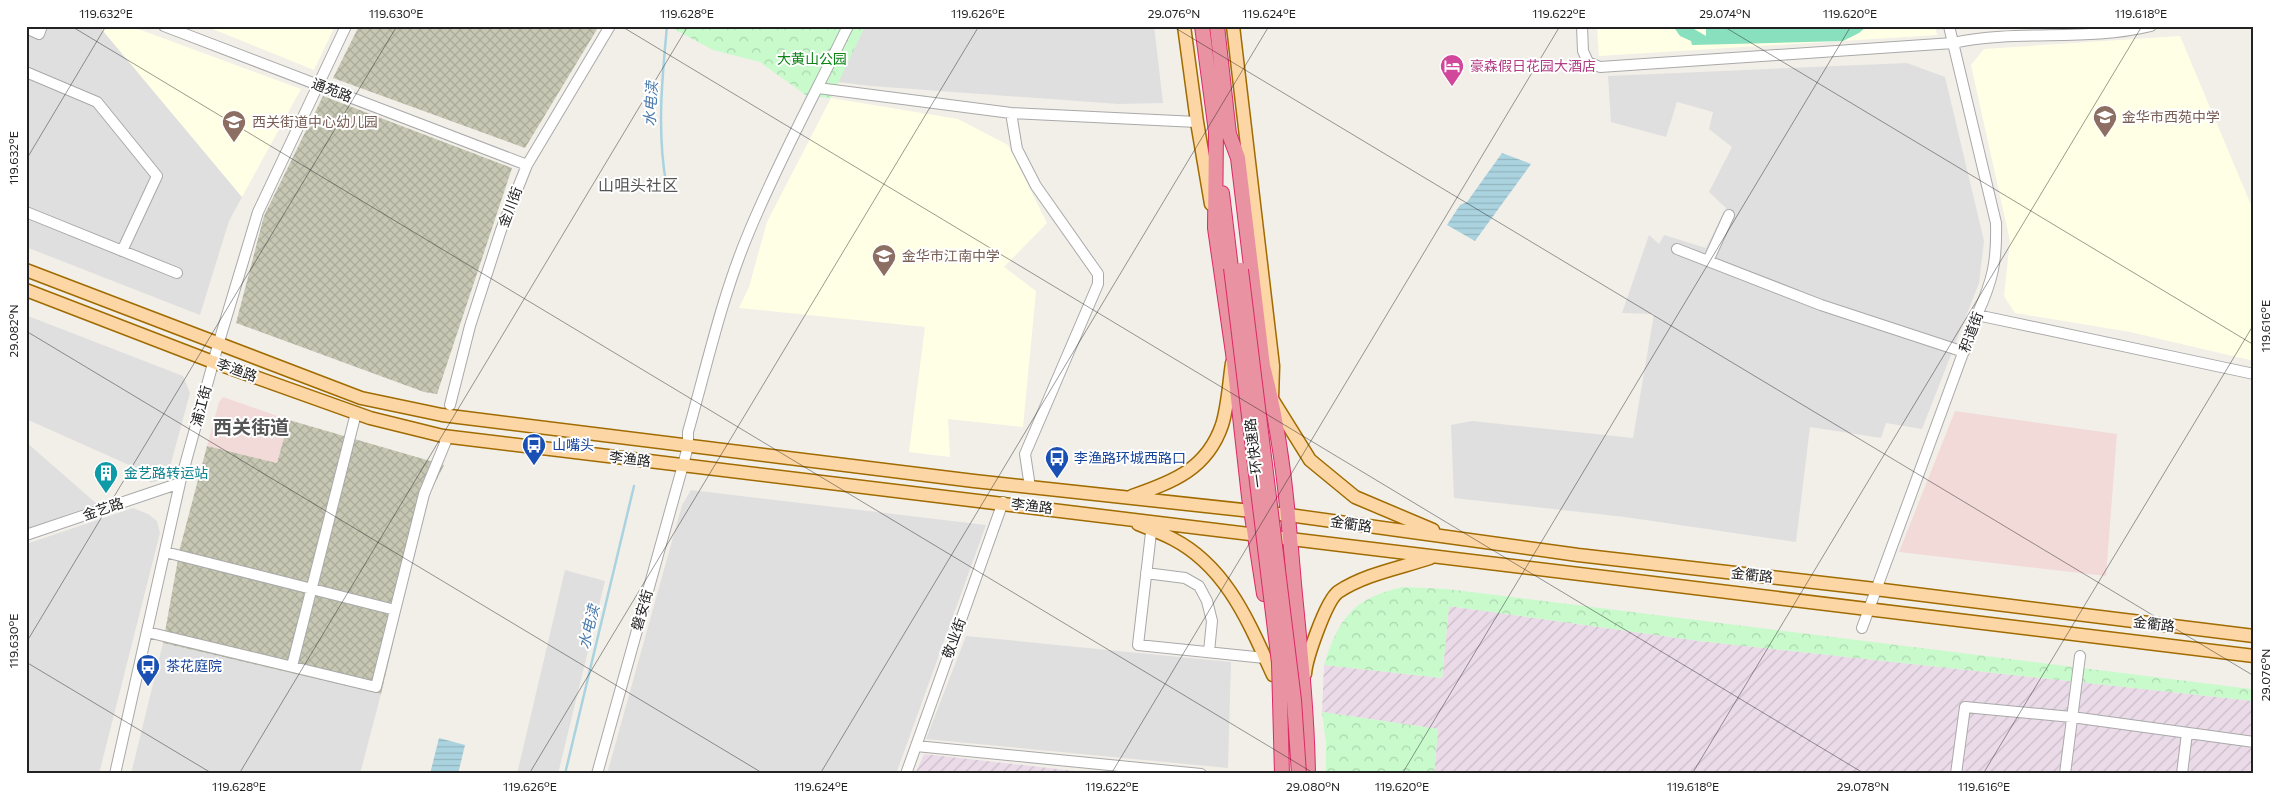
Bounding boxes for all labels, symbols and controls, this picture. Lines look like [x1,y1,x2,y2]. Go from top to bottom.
text: 119.632°E [79,6,133,20]
text: 119.630°E [369,6,423,20]
text: 119.628°E [660,6,714,20]
text: 119.626°E [951,6,1005,20]
text: 29.076°N [1148,6,1200,20]
text: 119.624°E [1242,6,1296,20]
text: 119.622°E [1532,6,1586,20]
text: 29.074°N [1699,6,1751,20]
text: 119.620°E [1823,6,1877,20]
text: 119.618°E [2115,6,2167,20]
park label: 大黄山公园 [777,50,847,67]
hotel icon: 豪森假日花园大酒店 [1439,53,1465,87]
place label: 豪森假日花园大酒店 [1470,57,1596,74]
street label: 通苑路 [310,74,355,105]
water label: 水电渎 [640,79,660,127]
school or university icon: 金华市西苑中学 [2092,104,2118,138]
place label: 金华市西苑中学 [2122,108,2220,125]
school or university icon: 西关街道中心幼儿园 [221,109,247,143]
place label: 西关街道中心幼儿园 [252,113,378,130]
text: 119.632°E [6,131,20,185]
district label: 山咀头社区 [598,175,678,194]
street label: 金川街 [494,184,525,229]
school or university icon: 金华市江南中学 [871,243,897,277]
place label: 金华市江南中学 [902,247,1000,264]
text: 119.616°E [2258,300,2272,352]
text: 29.082°N [6,305,20,357]
street label: 积道街 [1955,309,1986,354]
street label: 李渔路 [215,354,260,385]
street label: 浦江街 [187,383,214,428]
district label: 西关街道 [213,415,289,438]
street label: 一环快速路 [1241,417,1266,489]
bus stop icon: 山嘴头 [521,432,547,466]
place label: 山嘴头 [552,436,594,453]
bus stop icon: 李渔路环城西路口 [1044,445,1070,479]
street label: 李渔路 [608,448,652,469]
place label: 李渔路环城西路口 [1074,449,1186,466]
building icon: 金艺路转运站 [93,460,119,494]
place label: 金艺路转运站 [124,464,208,481]
street label: 金艺路 [80,494,125,523]
street label: 李渔路 [1010,495,1054,516]
street label: 金衢路 [1329,512,1373,535]
street label: 金衢路 [1730,564,1774,585]
street label: 磐安街 [628,587,655,632]
water label: 水电渎 [574,601,603,651]
street label: 金衢路 [2132,613,2176,634]
text: 119.630°E [6,614,20,668]
street label: 敬业街 [938,615,969,660]
text: 29.076°N [2258,649,2272,701]
bus stop icon: 茶花庭院 [135,653,161,687]
place label: 茶花庭院 [166,657,222,674]
text: 119.628°E [212,779,266,793]
text: 119.626°E [503,779,557,793]
text: 119.624°E [794,779,848,793]
text: 119.622°E [1085,779,1139,793]
text: 29.080°N [1286,779,1340,793]
text: 119.620°E [1375,779,1429,793]
text: 119.618°E [1667,779,1719,793]
text: 29.078°N [1837,779,1889,793]
text: 119.616°E [1958,779,2010,793]

